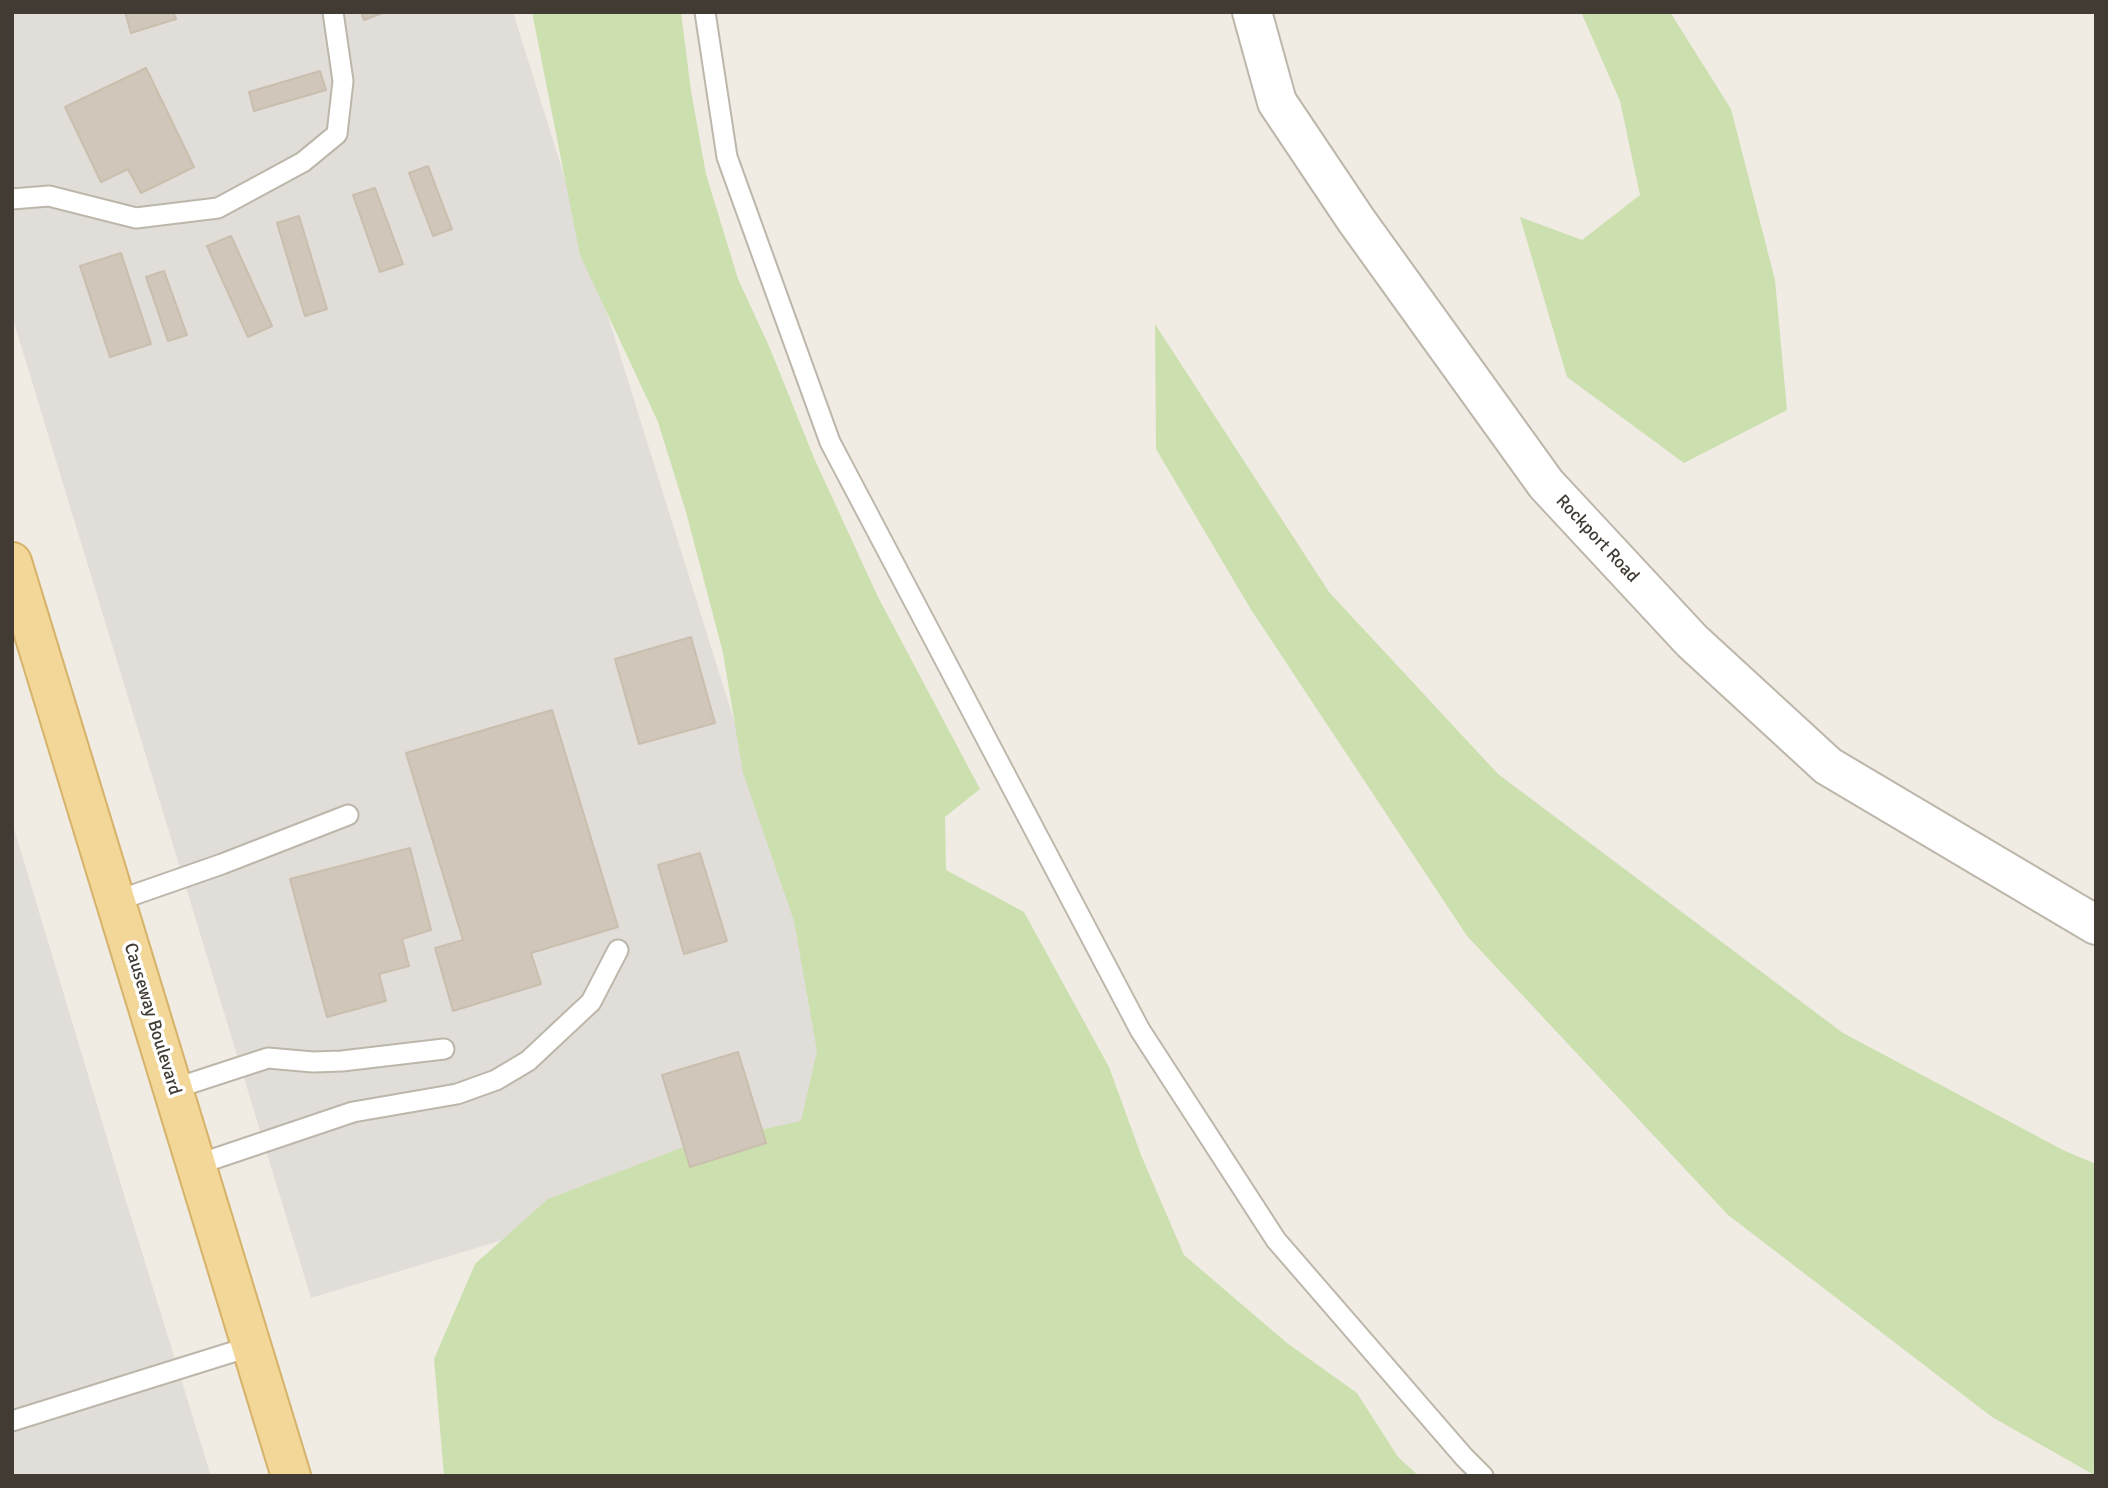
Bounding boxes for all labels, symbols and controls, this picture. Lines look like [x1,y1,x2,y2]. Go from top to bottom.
street label: Rockport Road [1551,491,1643,587]
street label: Causeway Boulevard [119,940,185,1098]

